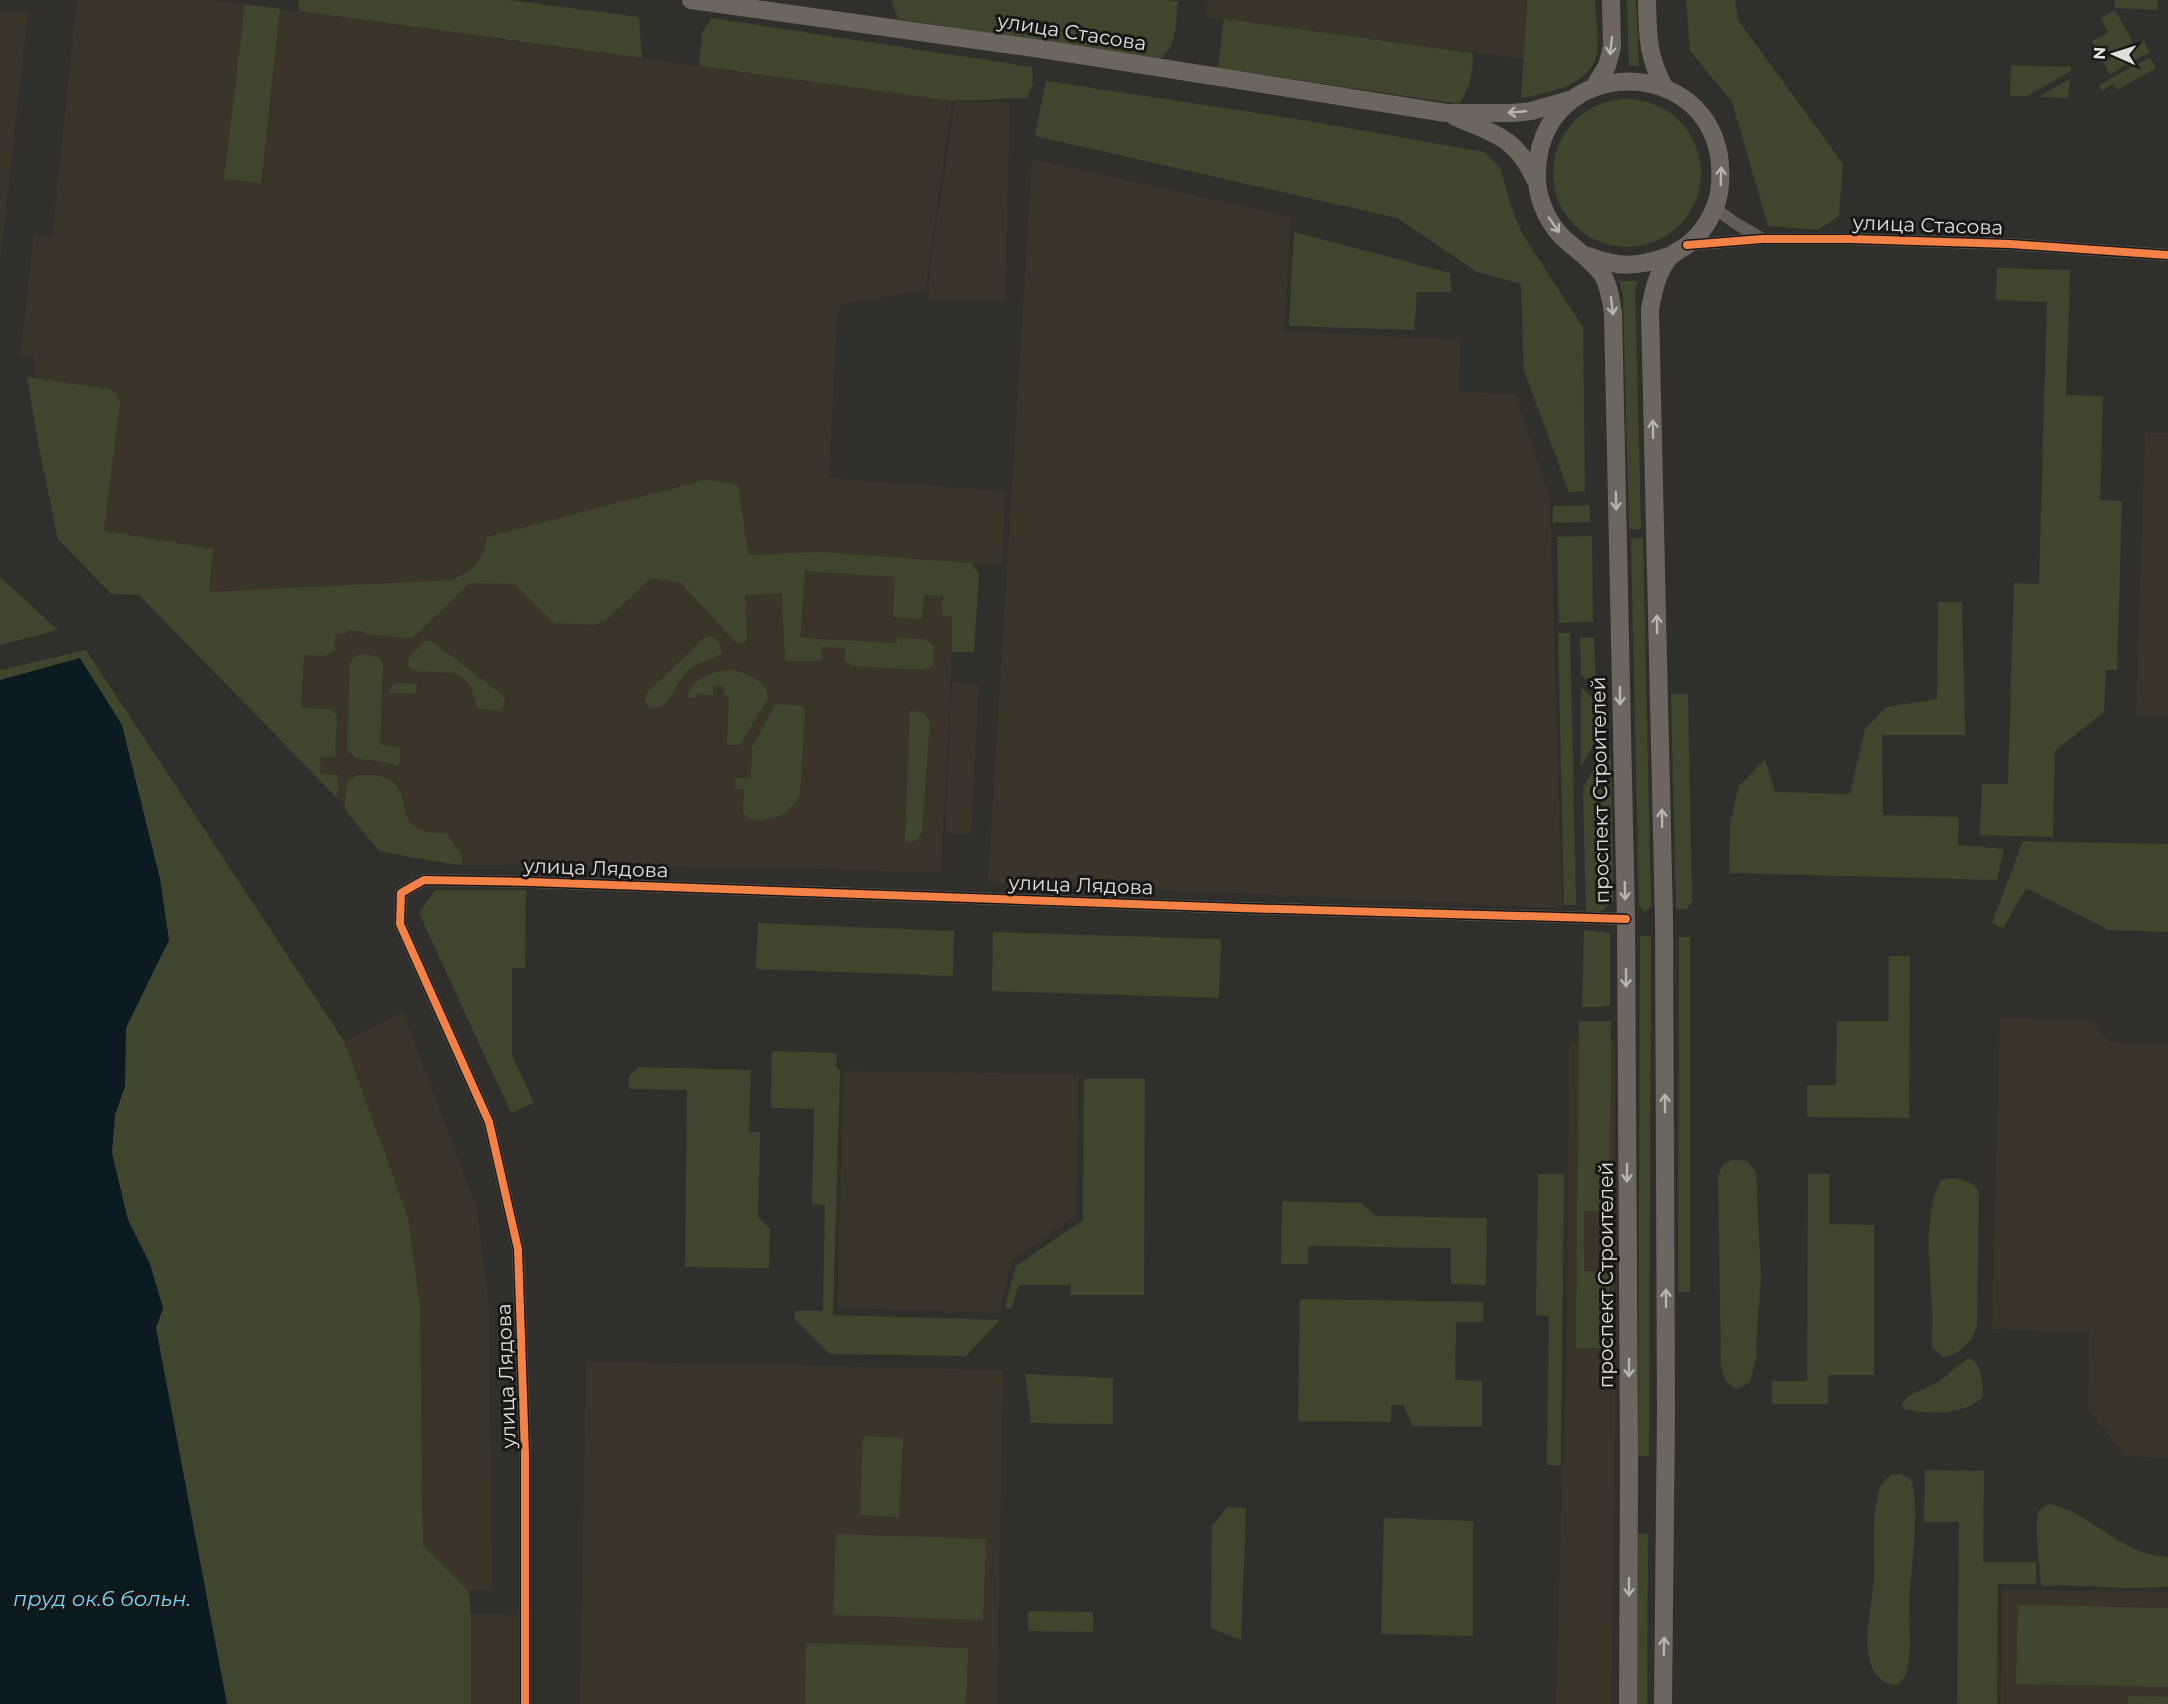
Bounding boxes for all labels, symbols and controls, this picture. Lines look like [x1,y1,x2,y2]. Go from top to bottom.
street label: улица Стасова [995,8,1148,56]
north arrow [2084,24,2144,84]
one-way arrow [1605,35,1616,55]
text: N [2090,46,2109,60]
one-way arrow [1508,107,1528,118]
one-way arrow [1715,166,1726,186]
street label: улица Стасова [1851,210,2004,240]
one-way arrow [1547,216,1560,233]
one-way arrow [1606,296,1617,316]
one-way arrow [1647,419,1658,439]
one-way arrow [1610,491,1622,511]
one-way arrow [1651,614,1663,634]
street label: проспект Строителей [1586,676,1614,904]
one-way arrow [1615,686,1626,706]
one-way arrow [1656,809,1668,829]
street label: улица Лядова [522,853,669,883]
street label: улица Лядова [1007,870,1154,900]
one-way arrow [1619,880,1631,900]
one-way arrow [1620,967,1632,987]
one-way arrow [1659,1093,1671,1113]
street label: проспект Строителей [1594,1162,1618,1388]
one-way arrow [1621,1162,1633,1182]
one-way arrow [1660,1288,1672,1308]
street label: улица Лядова [491,1303,521,1450]
one-way arrow [1623,1357,1635,1377]
one-way arrow [1623,1577,1635,1597]
water label: пруд ок.6 больн. [13,1586,191,1611]
one-way arrow [1658,1636,1669,1656]

